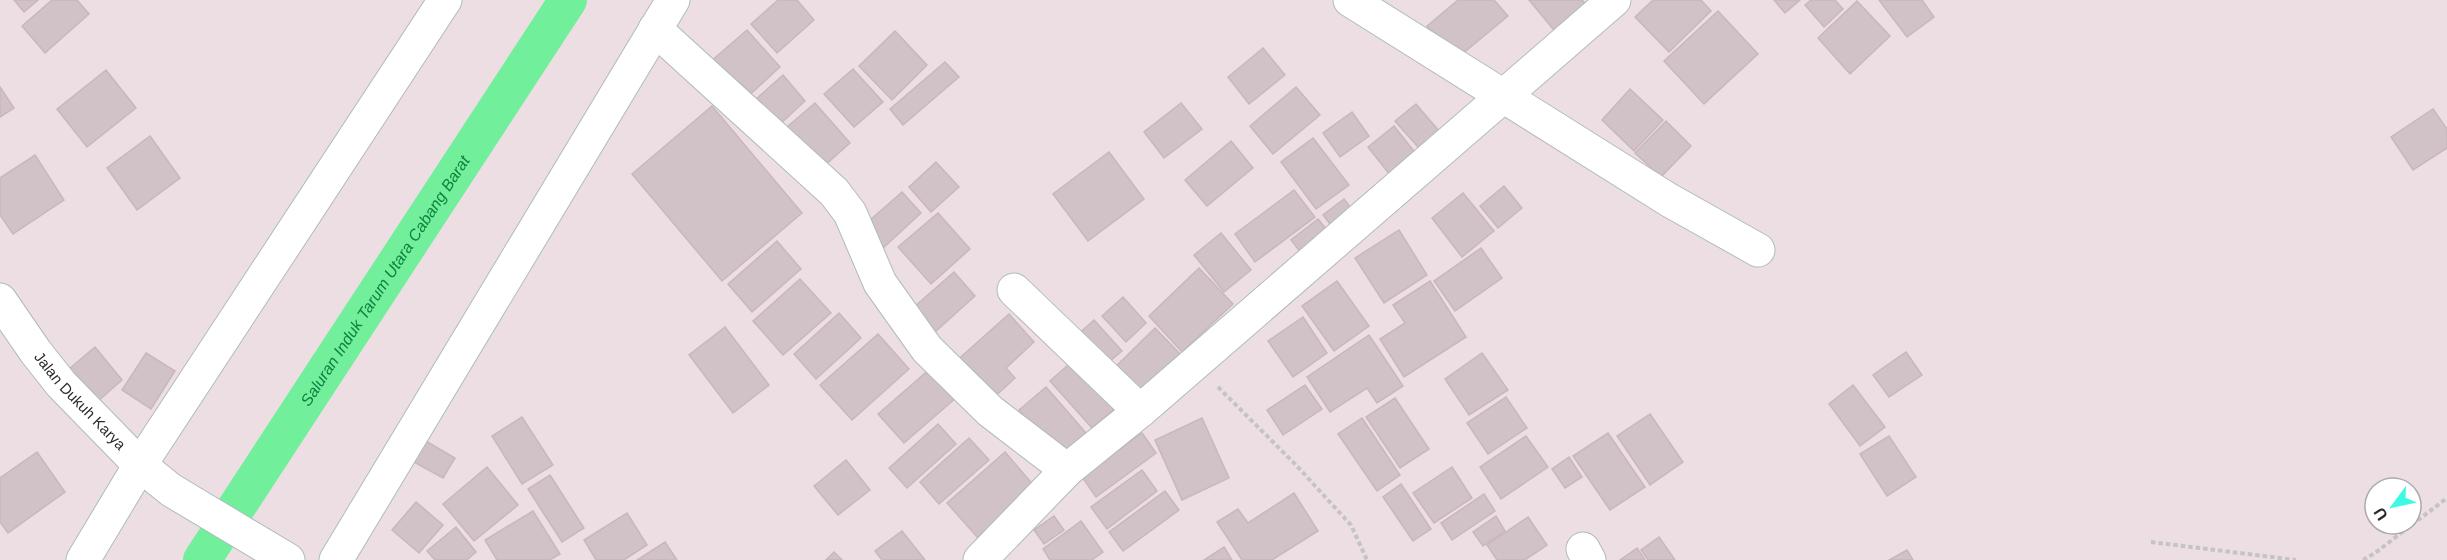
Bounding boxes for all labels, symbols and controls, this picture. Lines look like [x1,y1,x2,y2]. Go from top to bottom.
water label: Saluran Induk Tarum Utara Cabang Barat [297,152,473,409]
street label: Jalan Dukuh Karya [31,348,130,453]
north arrow [2363,476,2423,536]
text: U [2371,504,2391,523]

